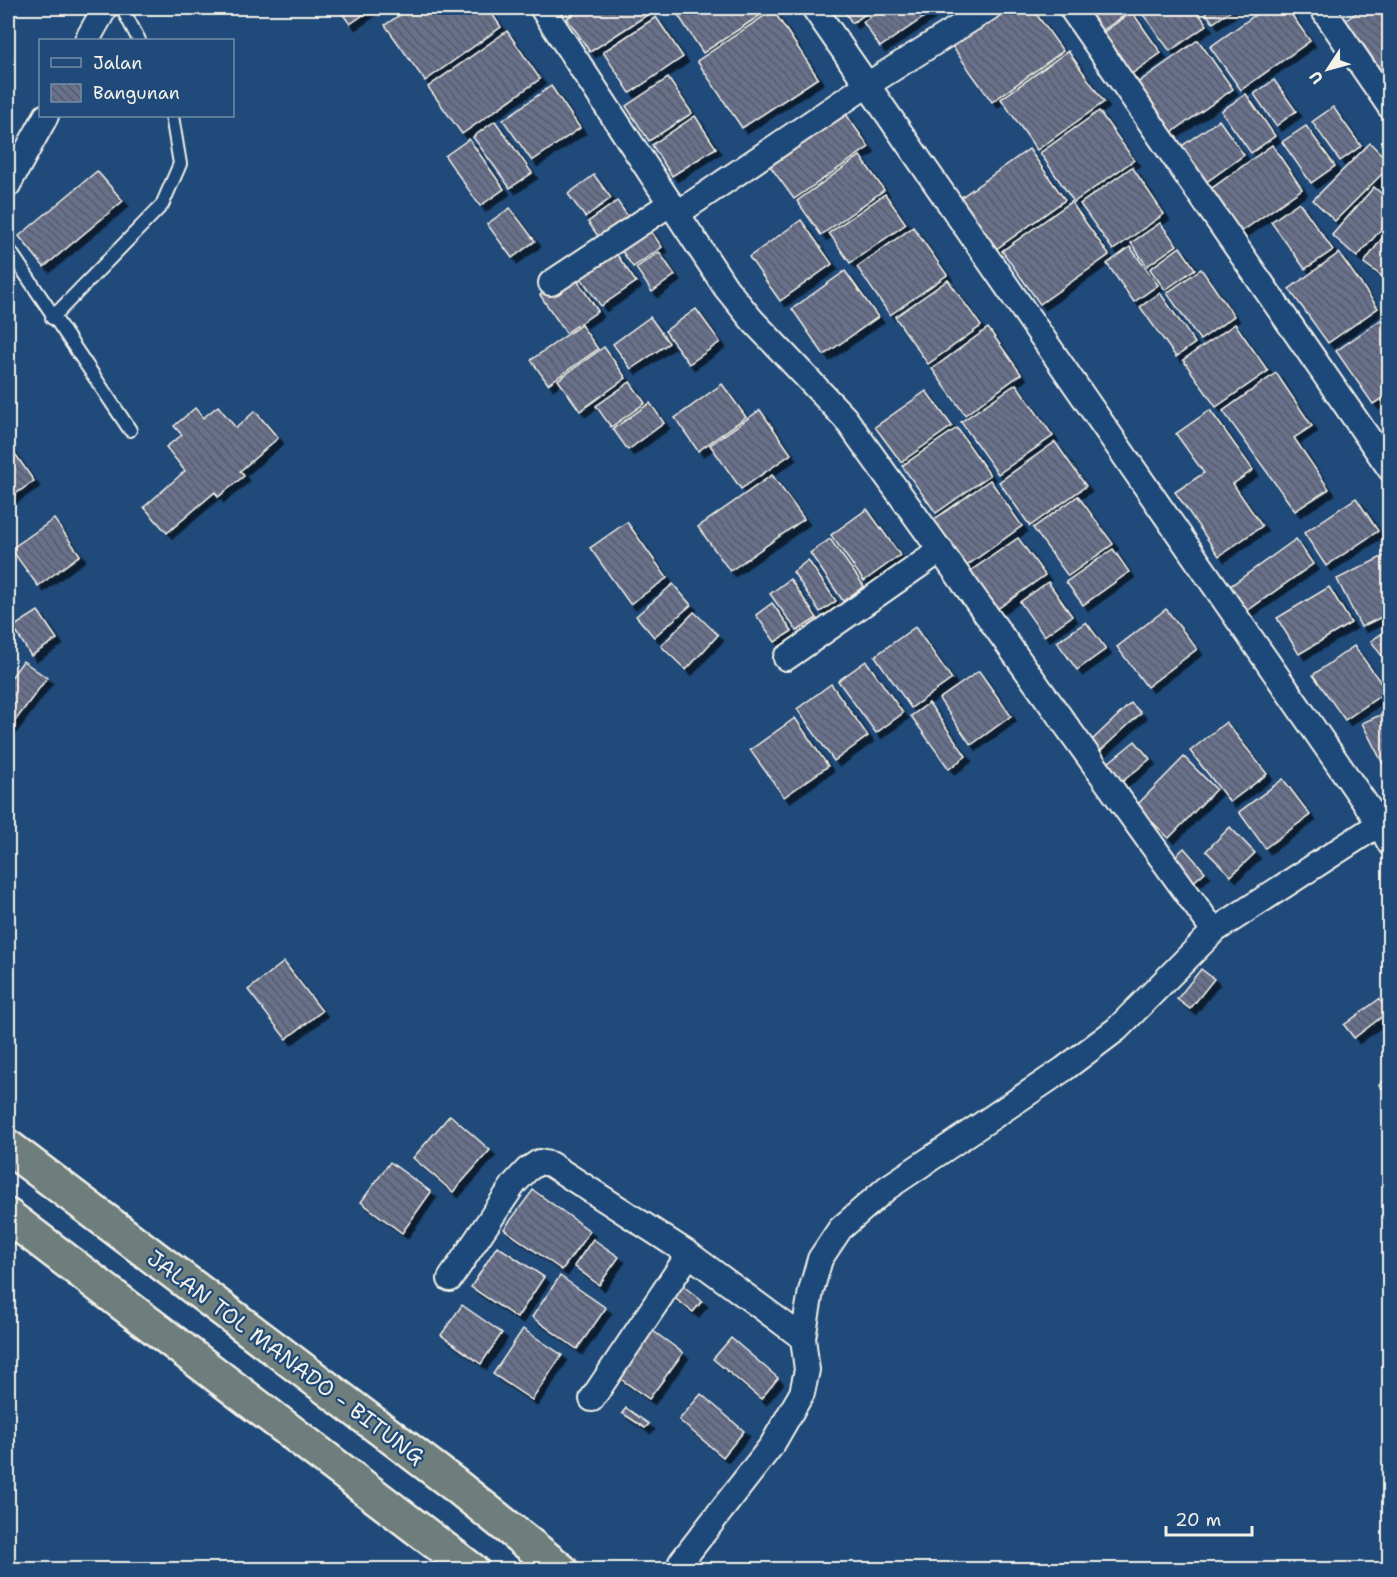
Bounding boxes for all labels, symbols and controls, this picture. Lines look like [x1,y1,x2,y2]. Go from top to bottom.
legend [39,39,234,117]
north arrow [1298,39,1358,99]
text: Jalan [93,51,142,75]
text: U [1305,67,1328,88]
text: Bangunan [93,81,180,105]
street label: JALAN TOL MANADO - BITUNG [141,1243,431,1472]
scale bar [1166,1499,1252,1537]
text: 20 m [1175,1508,1221,1532]

